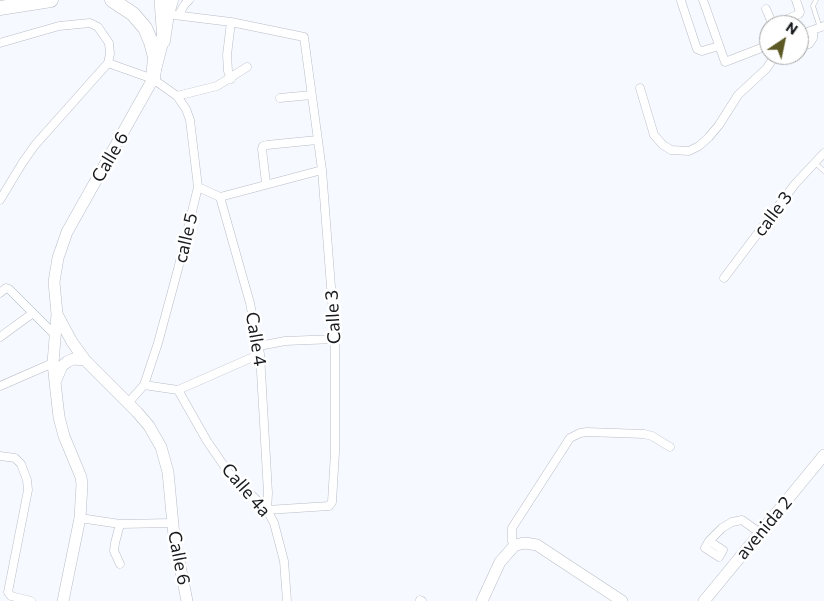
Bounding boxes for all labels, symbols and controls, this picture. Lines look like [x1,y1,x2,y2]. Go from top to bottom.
north arrow [759,15,809,65]
text: N [783,18,801,38]
street label: Calle 6 [87,128,133,186]
street label: calle 3 [749,187,797,241]
street label: calle 5 [170,211,202,265]
street label: Calle 3 [321,289,345,345]
street label: Calle 4 [241,310,271,368]
street label: Calle 4a [217,459,275,521]
street label: avenida 2 [731,492,797,564]
street label: Calle 6 [163,529,195,587]

